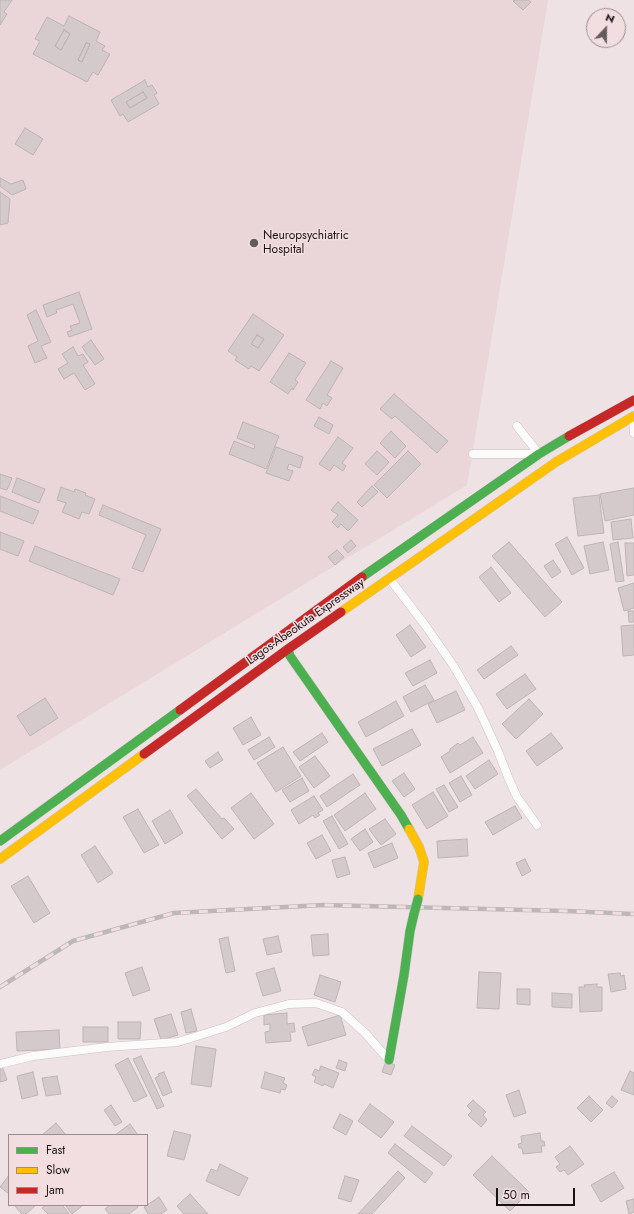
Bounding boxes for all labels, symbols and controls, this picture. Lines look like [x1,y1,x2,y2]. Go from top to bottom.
north arrow [586,8,626,48]
text: N [603,9,617,27]
place label: Neuropsychiatric Hospital [263,229,349,257]
marker: Neuropsychiatric Hospital [248,237,260,249]
street label: Lagos-Abeokuta Expressway [244,576,368,668]
legend [8,1134,148,1206]
text: Fast [46,1141,65,1159]
text: Slow [46,1161,70,1179]
scale bar [498,1180,577,1206]
text: Jam [46,1181,64,1199]
text: 50 m [503,1186,530,1204]

